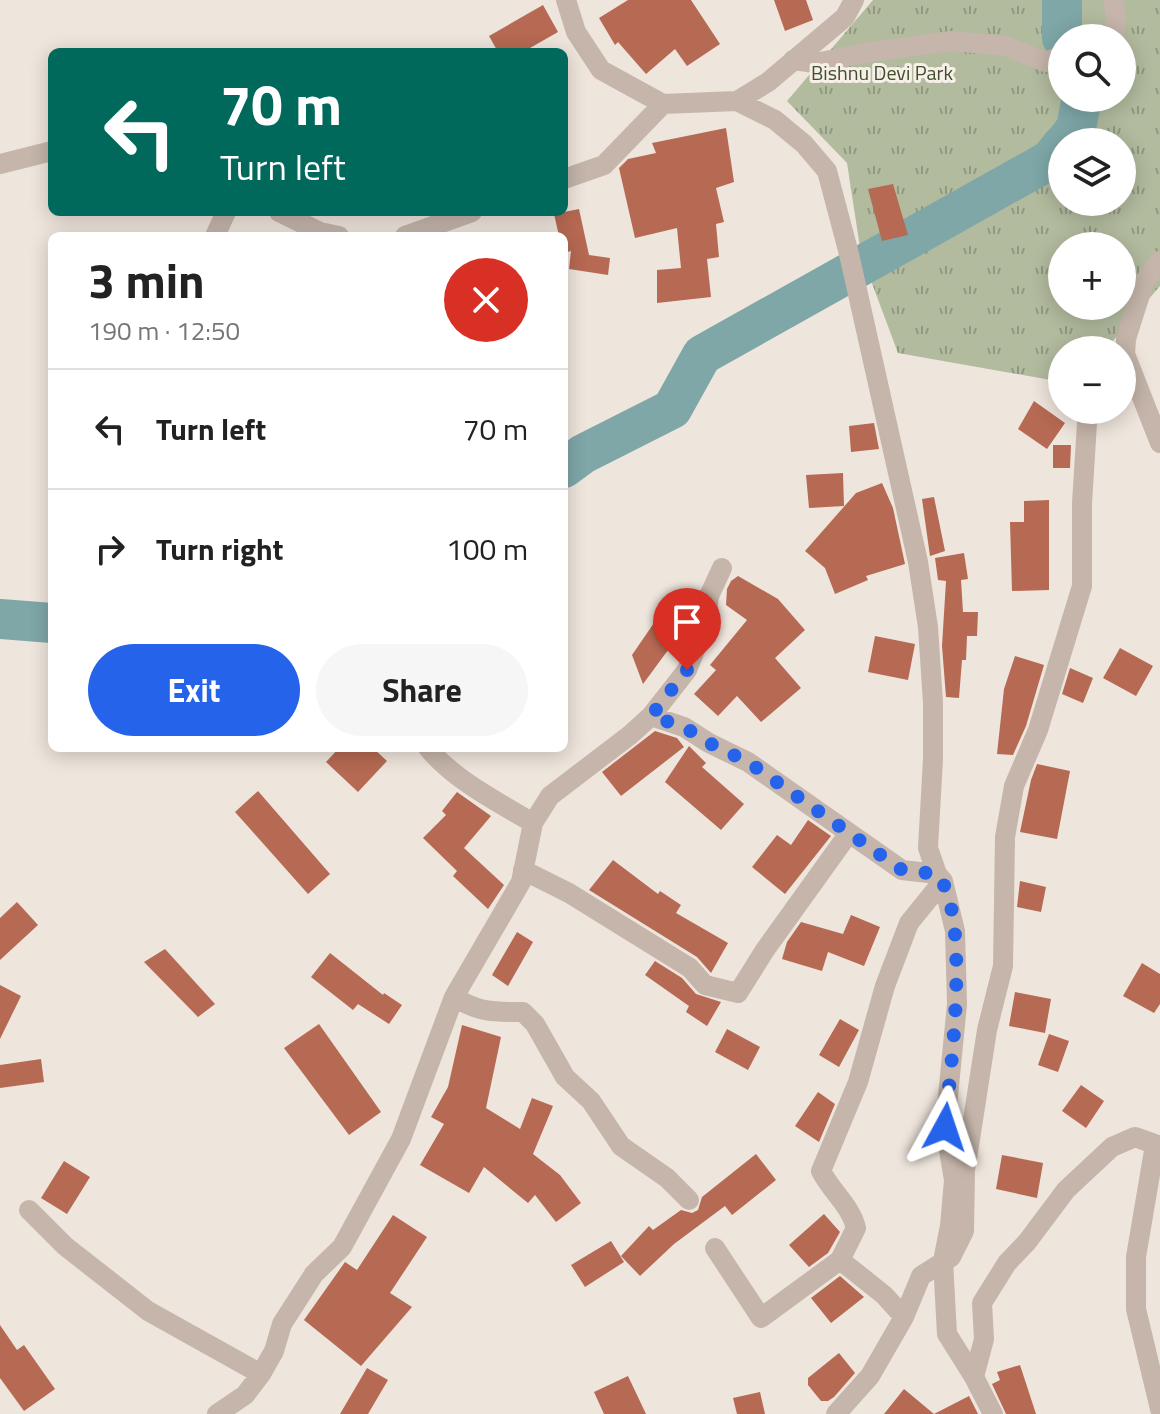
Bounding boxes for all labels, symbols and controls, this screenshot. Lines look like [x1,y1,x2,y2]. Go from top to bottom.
map controls [1048,24,1136,424]
button: search [1048,24,1136,112]
park label: Bishnu Devi Park [811,57,953,88]
text: 70 m [220,62,342,147]
icon: left [88,80,192,184]
button: layers [1048,128,1136,216]
text: Turn left [220,139,346,194]
button: + [1048,232,1136,320]
text: 3 min [88,244,205,317]
button: close [444,258,528,342]
text: 190 m · 12:50 [88,311,240,350]
button: − [1048,336,1136,424]
text: Turn left [156,406,266,452]
text: 70 m [463,406,528,452]
icon: left [88,407,132,451]
text: Turn right [156,526,284,572]
text: 100 m [446,526,528,572]
icon: right [88,527,132,571]
pin [653,588,721,670]
icon: arrive [665,600,709,644]
button: Exit [88,644,300,736]
button: Share [316,644,528,736]
position arrow [903,1085,987,1169]

